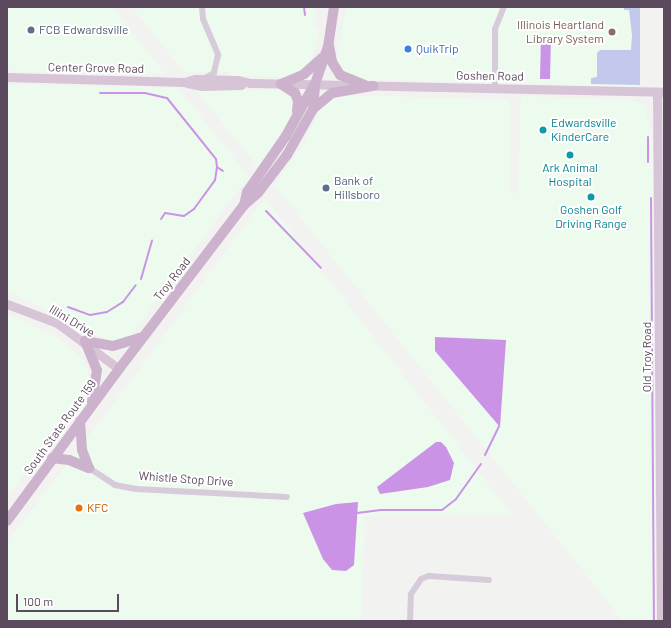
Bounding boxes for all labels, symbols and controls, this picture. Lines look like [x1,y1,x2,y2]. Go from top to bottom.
place label: Illinois Heartland Library System [517,18,604,46]
place label: FCB Edwardsville [39,23,128,37]
marker: FCB Edwardsville [26,25,36,35]
marker: Illinois Heartland Library System [607,27,617,37]
place label: QuikTrip [416,42,459,56]
marker: QuikTrip [403,44,413,54]
street label: Center Grove Road [48,60,144,76]
street label: Goshen Road [456,68,524,84]
place label: Edwardsville KinderCare [551,116,616,144]
marker: Edwardsville KinderCare [538,125,548,135]
marker: Ark Animal Hospital [565,150,575,160]
place label: Ark Animal Hospital [542,161,598,189]
place label: Bank of Hillsboro [334,174,380,202]
marker: Bank of Hillsboro [321,183,331,193]
marker: Goshen Golf Driving Range [586,192,596,202]
place label: Goshen Golf Driving Range [555,203,627,231]
street label: Troy Road [151,254,193,304]
street label: Illini Drive [47,302,97,340]
street label: Old Troy Road [640,322,654,392]
street label: South State Route 159 [21,377,99,477]
street label: Whistle Stop Drive [138,468,234,490]
place label: KFC [87,501,108,515]
marker: KFC [74,503,84,513]
scale bar [18,586,121,612]
text: 100 m [23,594,53,608]

